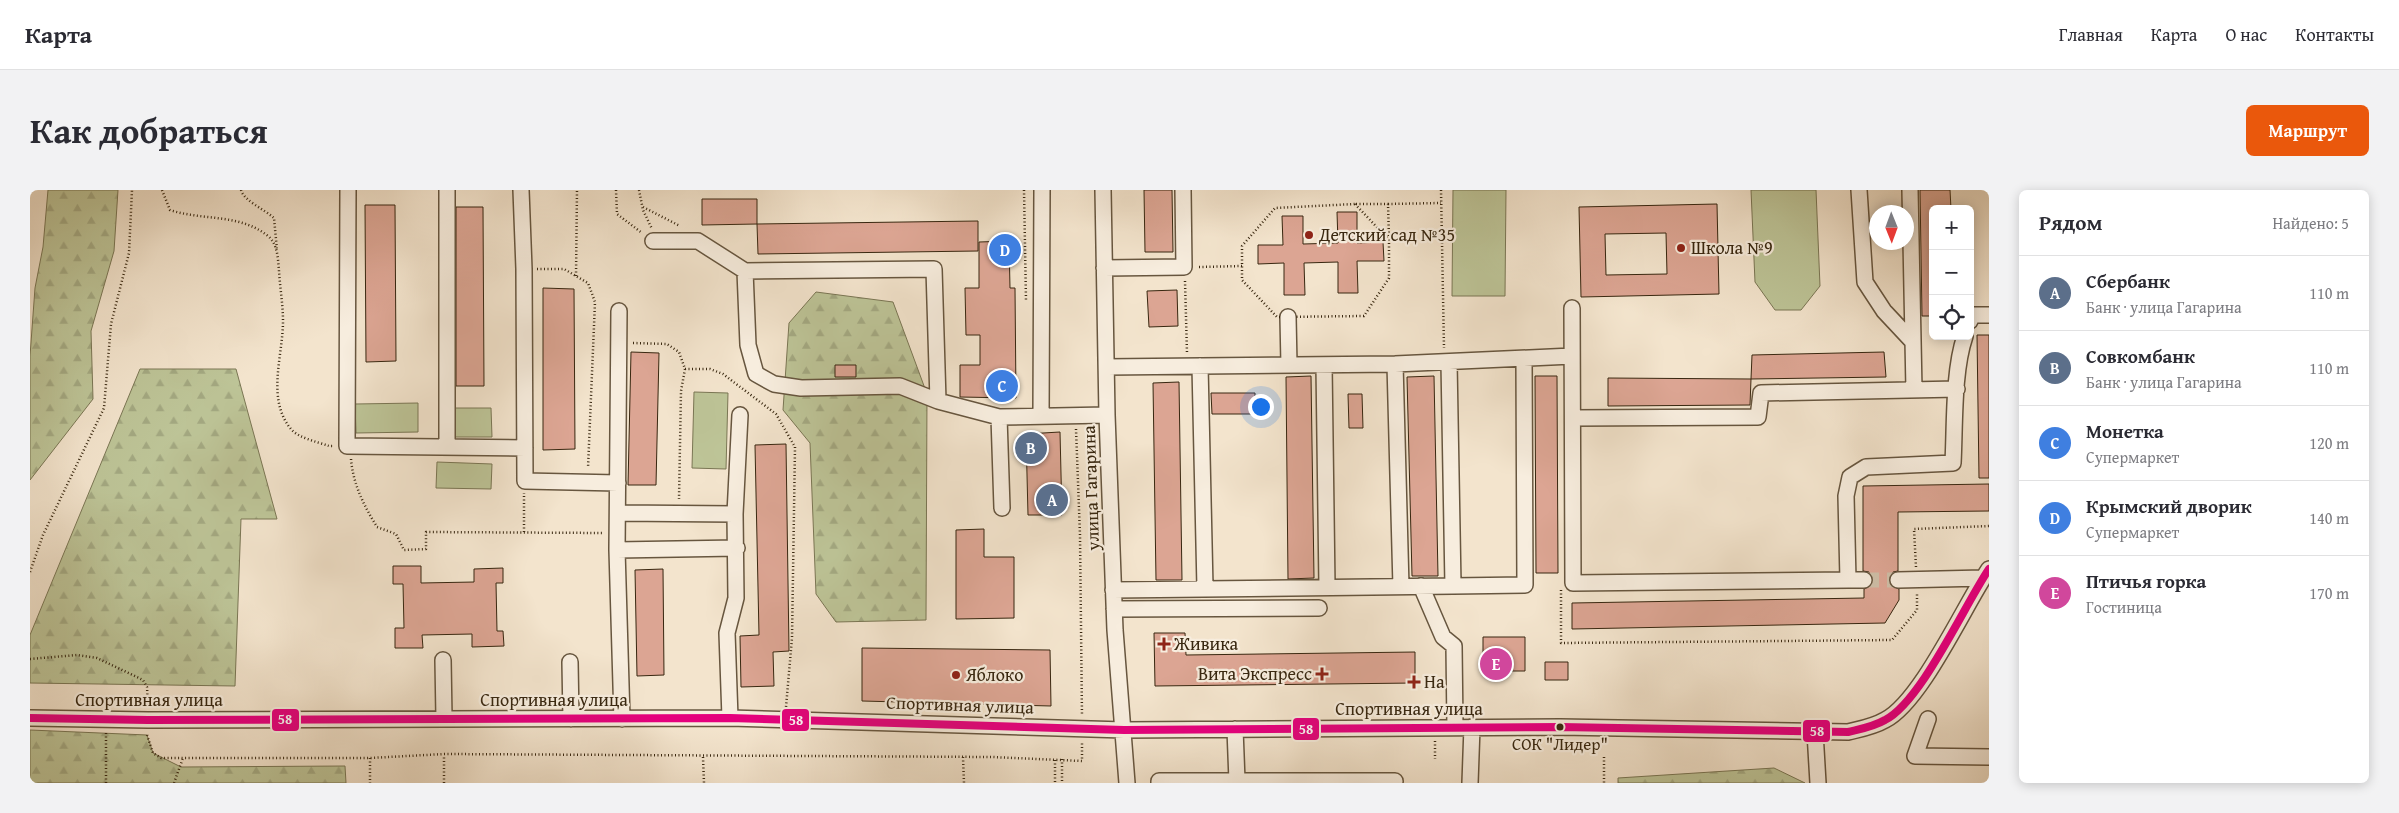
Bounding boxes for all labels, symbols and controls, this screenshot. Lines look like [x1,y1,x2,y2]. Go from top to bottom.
text: Карта [25,17,92,52]
text: Главная [2059,21,2123,48]
text: Карта [2151,21,2197,48]
text: О нас [2225,21,2267,48]
text: Контакты [2295,21,2374,48]
text: Как добраться [30,105,268,156]
button: Маршрут [2246,105,2369,156]
north arrow [1869,205,1914,250]
map controls [1929,205,1974,340]
button: + [1929,205,1974,250]
text: Рядом [2039,207,2102,238]
text: Найдено: 5 [2272,211,2349,235]
place label: Детский сад №35 [1318,221,1455,248]
marker: Детский сад №35 [1303,229,1315,241]
pin: D [989,231,1021,269]
place label: Школа №9 [1691,234,1773,261]
marker: Школа №9 [1675,242,1687,254]
button: − [1929,250,1974,295]
text: Сбербанк [2086,267,2170,295]
text: A [2050,281,2060,305]
text: 110 m [2309,281,2349,305]
button: locate [1929,295,1974,340]
text: Банк · улица Гагарина [2086,295,2242,319]
text: Совкомбанк [2086,342,2195,370]
text: B [2050,356,2060,380]
text: 110 m [2309,356,2349,380]
pin: C [986,367,1018,405]
text: Банк · улица Гагарина [2086,370,2242,394]
your location [1248,394,1274,420]
text: Монетка [2086,417,2164,445]
street label: улица Гагарина [1075,424,1106,552]
pin: B [1015,429,1047,467]
text: C [2050,431,2060,455]
text: 120 m [2309,431,2349,455]
text: Супермаркет [2086,445,2179,469]
pin: A [1036,481,1068,519]
text: Крымский дворик [2086,492,2252,520]
text: D [2050,506,2060,530]
text: 140 m [2309,506,2349,530]
text: Супермаркет [2086,520,2179,544]
text: Птичья горка [2086,567,2206,595]
text: E [2051,581,2059,605]
text: 170 m [2309,581,2349,605]
text: Гостиница [2086,595,2162,619]
place label: Живика [1173,630,1239,657]
marker: Живика [1158,638,1170,650]
pin: E [1480,645,1512,683]
place label: Вита Экспресс [1198,660,1312,687]
place label: Яблоко [965,661,1023,688]
marker: Вита Экспресс [1316,668,1328,680]
place label: На [1424,668,1445,695]
marker: Яблоко [950,669,962,681]
marker: На [1408,676,1420,688]
street label: Спортивная улица [75,686,223,713]
street label: Спортивная улица [480,686,628,713]
street label: Спортивная улица [886,688,1035,721]
street label: Спортивная улица [1335,695,1483,722]
line badge: 58 [271,708,300,732]
line badge: 58 [781,708,810,732]
text: 58 [278,709,292,729]
text: 58 [789,710,803,730]
line badge: 58 [1292,717,1320,741]
text: 58 [1299,719,1313,739]
line badge: 58 [1802,719,1831,743]
text: 58 [1810,721,1824,741]
marker: СОК "Лидер" [1555,722,1565,732]
place label: СОК "Лидер" [1512,731,1608,756]

